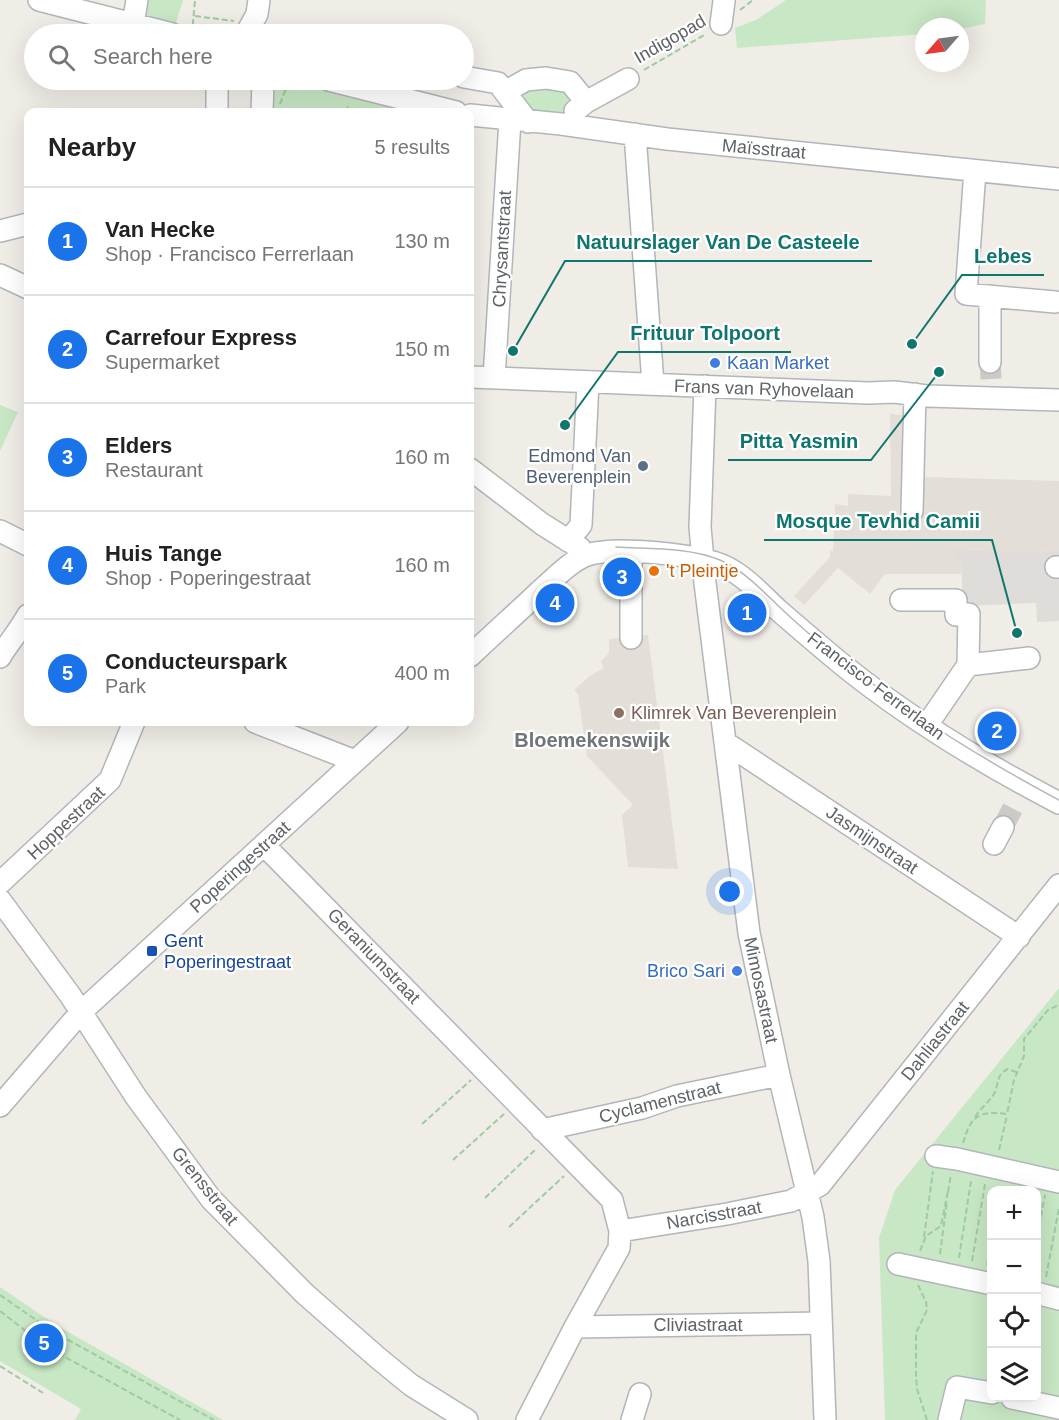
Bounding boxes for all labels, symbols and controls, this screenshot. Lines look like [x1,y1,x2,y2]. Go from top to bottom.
street label: Indigopad [631,11,709,67]
north arrow [915,18,969,72]
search box [24,24,474,90]
icon: search [45,41,78,74]
text: Search here [93,44,213,69]
text: Nearby [48,132,136,162]
street label: Maïsstraat [721,135,807,163]
text: 5 results [374,136,450,158]
street label: Chrysantstraat [489,190,515,308]
text: Van Hecke [105,217,215,242]
callout: Natuurslager Van De Casteele [565,223,872,261]
text: 1 [62,230,73,252]
text: 130 m [394,230,450,252]
text: Natuurslager Van De Casteele [576,231,860,253]
callout: Lebes [962,237,1044,275]
text: Shop · Francisco Ferrerlaan [105,243,354,265]
text: Lebes [974,245,1032,267]
callout: Frituur Tolpoort [618,314,791,352]
text: Frituur Tolpoort [630,322,780,344]
text: Carrefour Express [105,325,297,350]
text: 2 [62,338,73,360]
text: 150 m [394,338,450,360]
text: Supermarket [105,351,220,373]
place label: Kaan Market [727,353,829,373]
marker: Kaan Market [708,356,722,370]
street label: Frans van Ryhovelaan [674,376,854,402]
callout: Pitta Yasmin [728,422,871,460]
text: Pitta Yasmin [740,430,858,452]
text: Elders [105,433,172,458]
text: 3 [62,446,73,468]
text: 160 m [394,446,450,468]
place label: Edmond Van Beverenplein [526,446,631,487]
text: Restaurant [105,459,203,481]
marker: Edmond Van Beverenplein [636,459,650,473]
callout: Mosque Tevhid Camii [764,502,992,540]
text: Mosque Tevhid Camii [776,510,980,532]
text: Huis Tange [105,541,222,566]
text: 4 [62,554,73,576]
text: 160 m [394,554,450,576]
pin: 3 [602,554,642,600]
place label: 't Pleintje [666,561,738,581]
marker: 't Pleintje [647,564,661,578]
text: Shop · Poperingestraat [105,567,311,589]
pin: 4 [536,580,574,626]
pin: 1 [728,590,766,636]
street label: Francisco Ferrerlaan [804,628,948,744]
text: Conducteurspark [105,649,287,674]
text: 5 [62,662,73,684]
text: 400 m [394,662,450,684]
text: Park [105,675,146,697]
place label: Klimrek Van Beverenplein [631,703,837,723]
marker: Klimrek Van Beverenplein [612,706,626,720]
pin: 2 [978,708,1016,754]
district label: Bloemekenswijk [514,729,671,751]
street label: Hoppestraat [23,782,109,864]
street label: Jasmijnstraat [822,802,922,878]
street label: Poperingestraat [186,817,294,917]
your location [715,877,744,906]
street label: Geraniumstraat [324,904,424,1008]
place label: Gent Poperingestraat [164,931,291,972]
street label: Mimosastraat [740,935,782,1045]
marker: Gent Poperingestraat [145,944,159,958]
place label: Brico Sari [647,961,725,981]
marker: Brico Sari [730,964,744,978]
street label: Dahliastraat [897,997,973,1085]
street label: Cyclamenstraat [597,1077,723,1127]
street label: Grensstraat [168,1143,242,1229]
map controls [987,1186,1041,1402]
button: + [987,1186,1041,1240]
street label: Narcisstraat [665,1197,763,1233]
button: − [987,1240,1041,1294]
button: locate [987,1294,1041,1348]
street label: Cliviastraat [653,1315,743,1335]
pin: 5 [24,1320,63,1366]
button: layers [987,1348,1041,1402]

